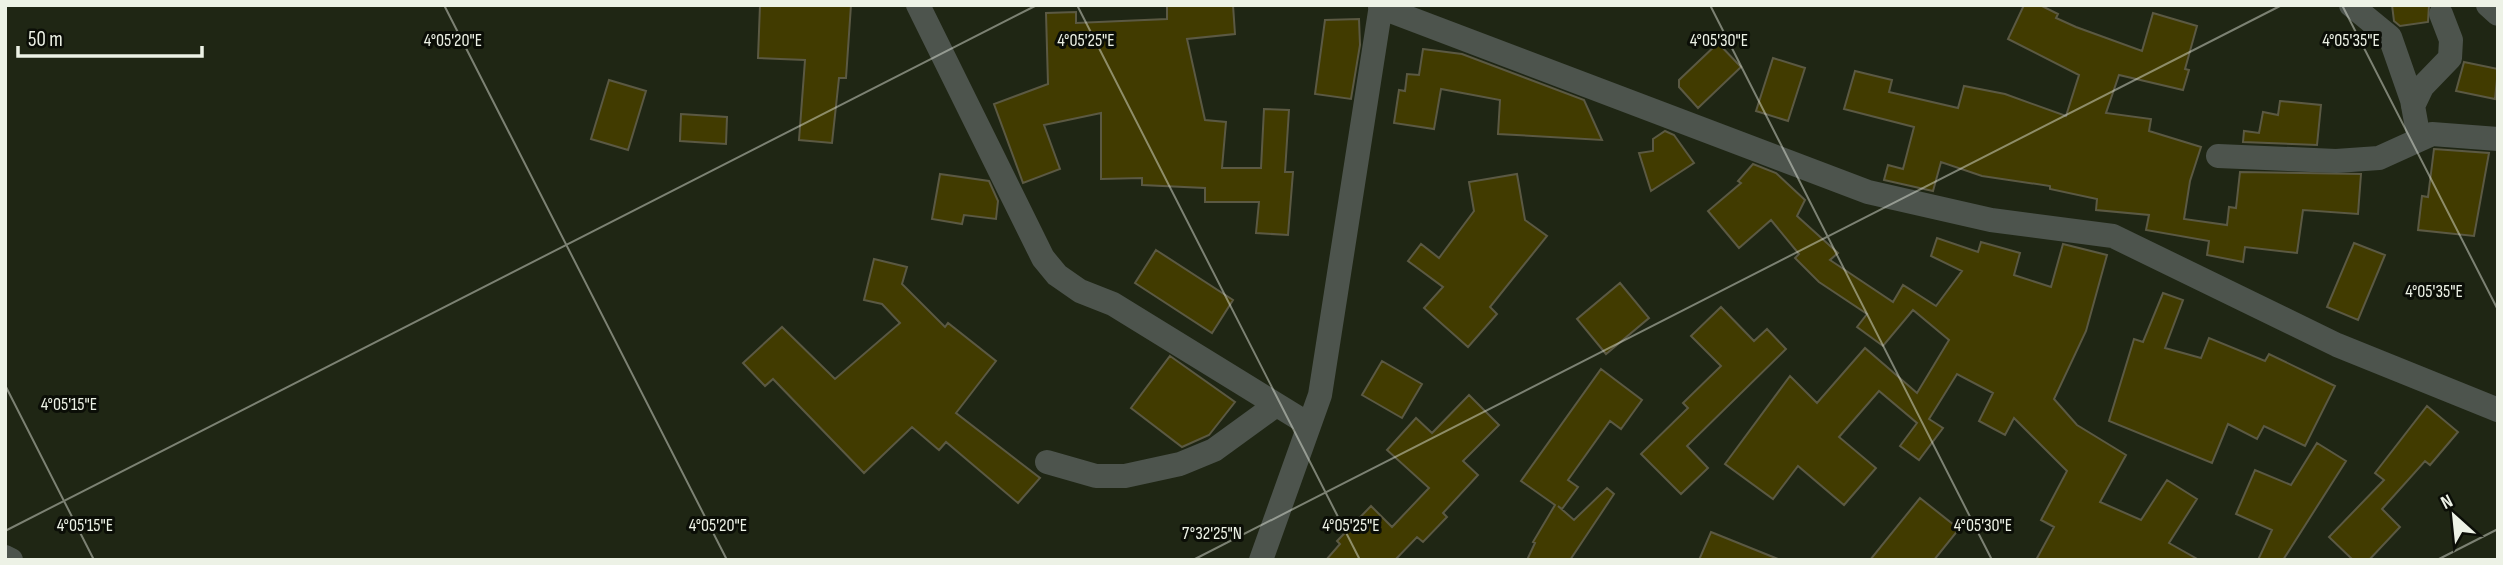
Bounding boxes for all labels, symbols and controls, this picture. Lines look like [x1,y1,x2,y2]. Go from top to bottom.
scale bar [18,14,201,58]
text: 50 m [28,27,63,52]
text: 4°05'20"E [424,30,482,51]
text: 4°05'25"E [1057,30,1115,51]
text: 4°05'30"E [1690,30,1748,51]
text: 4°05'35"E [2322,30,2380,51]
text: 4°05'35"E [2405,281,2463,302]
text: 4°05'15"E [41,394,97,415]
north arrow [2419,481,2489,551]
text: N [2437,490,2457,515]
text: 4°05'15"E [57,515,113,536]
text: 4°05'20"E [689,515,747,536]
text: 4°05'25"E [1322,515,1380,536]
text: 4°05'30"E [1954,515,2012,536]
text: 7°32'25"N [1182,523,1242,544]

